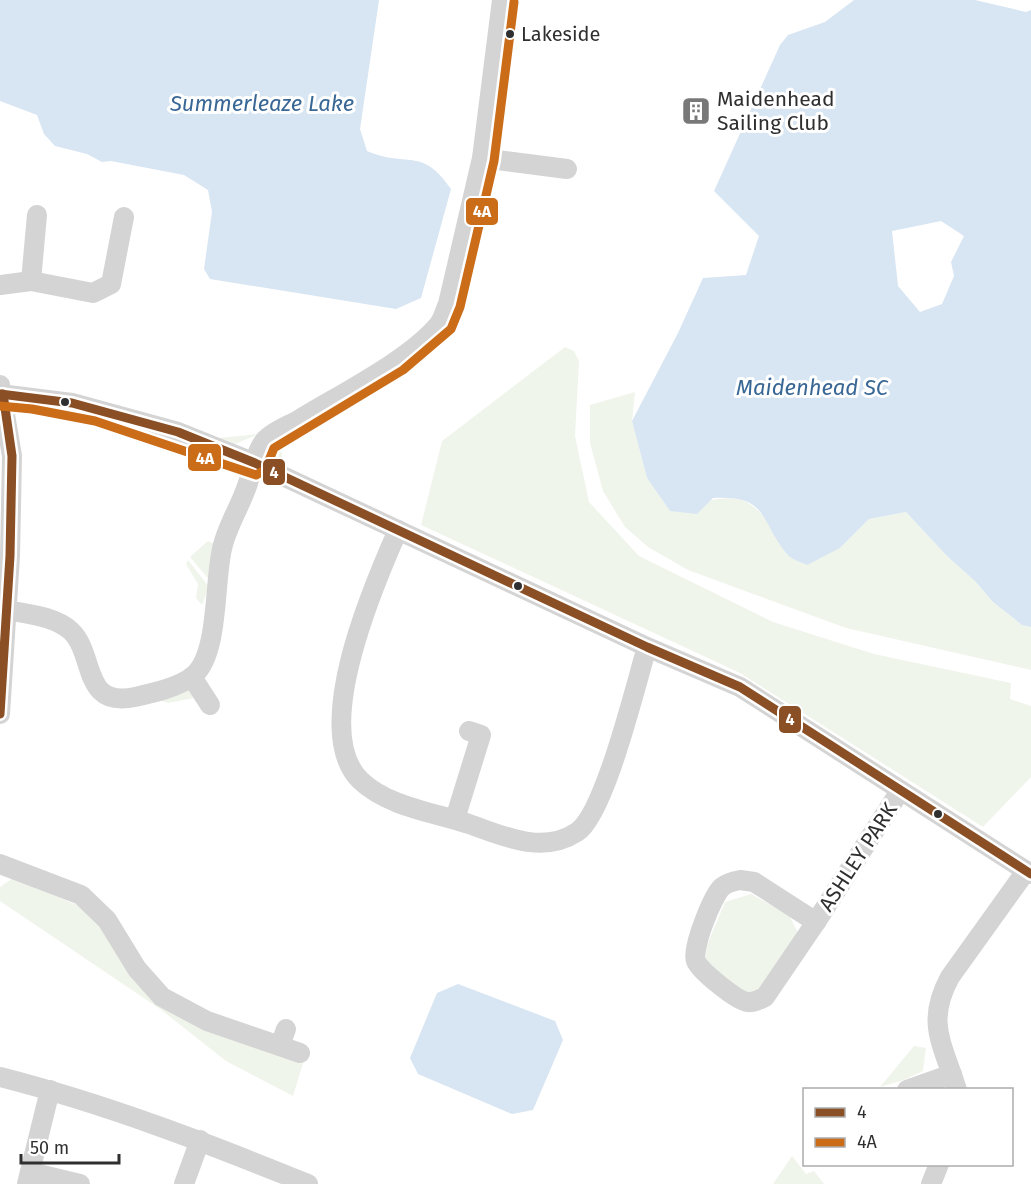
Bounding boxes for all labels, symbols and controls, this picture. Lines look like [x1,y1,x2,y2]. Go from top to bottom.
place label: Lakeside [521,22,600,46]
marker: Lakeside [504,28,516,40]
place label: Maidenhead Sailing Club [717,86,835,136]
water label: Summerleaze Lake [169,90,354,117]
building icon: Maidenhead Sailing Club [680,95,712,127]
line badge: 4A [465,197,499,226]
text: 4A [473,202,492,221]
water label: Maidenhead SC [736,374,889,401]
unlabelled marker [59,396,71,408]
line badge: 4A [187,443,222,472]
text: 4A [196,449,215,468]
line badge: 4 [262,458,286,486]
text: 4 [269,463,279,482]
unlabelled marker [512,580,524,592]
line badge: 4 [778,705,802,734]
text: 4 [785,710,795,729]
street label: ASHLEY PARK [813,797,903,916]
unlabelled marker [932,808,944,820]
legend [803,1088,1013,1166]
text: 4 [857,1101,867,1123]
scale bar [21,1127,118,1165]
text: 4A [857,1131,878,1153]
text: 50 m [30,1137,69,1159]

